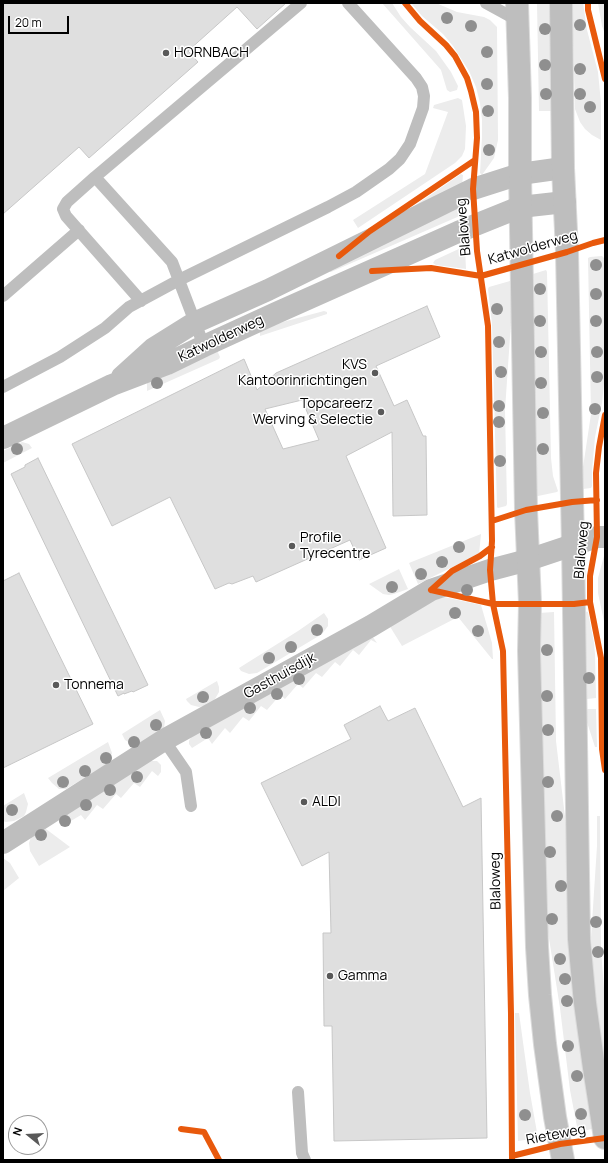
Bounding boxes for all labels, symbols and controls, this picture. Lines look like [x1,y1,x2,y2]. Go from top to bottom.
scale bar [10,8,71,34]
text: 20 m [15,14,42,31]
place label: HORNBACH [174,45,249,61]
marker: HORNBACH [161,48,171,58]
street label: Blaloweg [453,197,475,257]
street label: Katwolderweg [486,227,580,269]
street label: Katwolderweg [176,312,266,366]
place label: KVS Kantoorinrichtingen [238,357,367,390]
marker: KVS Kantoorinrichtingen [370,368,380,378]
place label: Topcareerz Werving & Selectie [253,396,373,428]
marker: Topcareerz Werving & Selectie [376,407,386,417]
street label: Blaloweg [571,520,593,580]
place label: Profile Tyrecentre [300,530,370,562]
marker: Profile Tyrecentre [287,541,297,551]
street label: Gasthuisdijk [241,649,319,703]
place label: Tonnema [64,677,124,693]
marker: Tonnema [51,680,61,690]
place label: ALDI [312,794,341,810]
marker: ALDI [299,797,309,807]
street label: Blaloweg [487,852,505,910]
place label: Gamma [338,968,387,984]
marker: Gamma [325,971,335,981]
north arrow [8,1115,48,1155]
street label: Rieteweg [525,1121,587,1149]
text: N [9,1125,25,1138]

